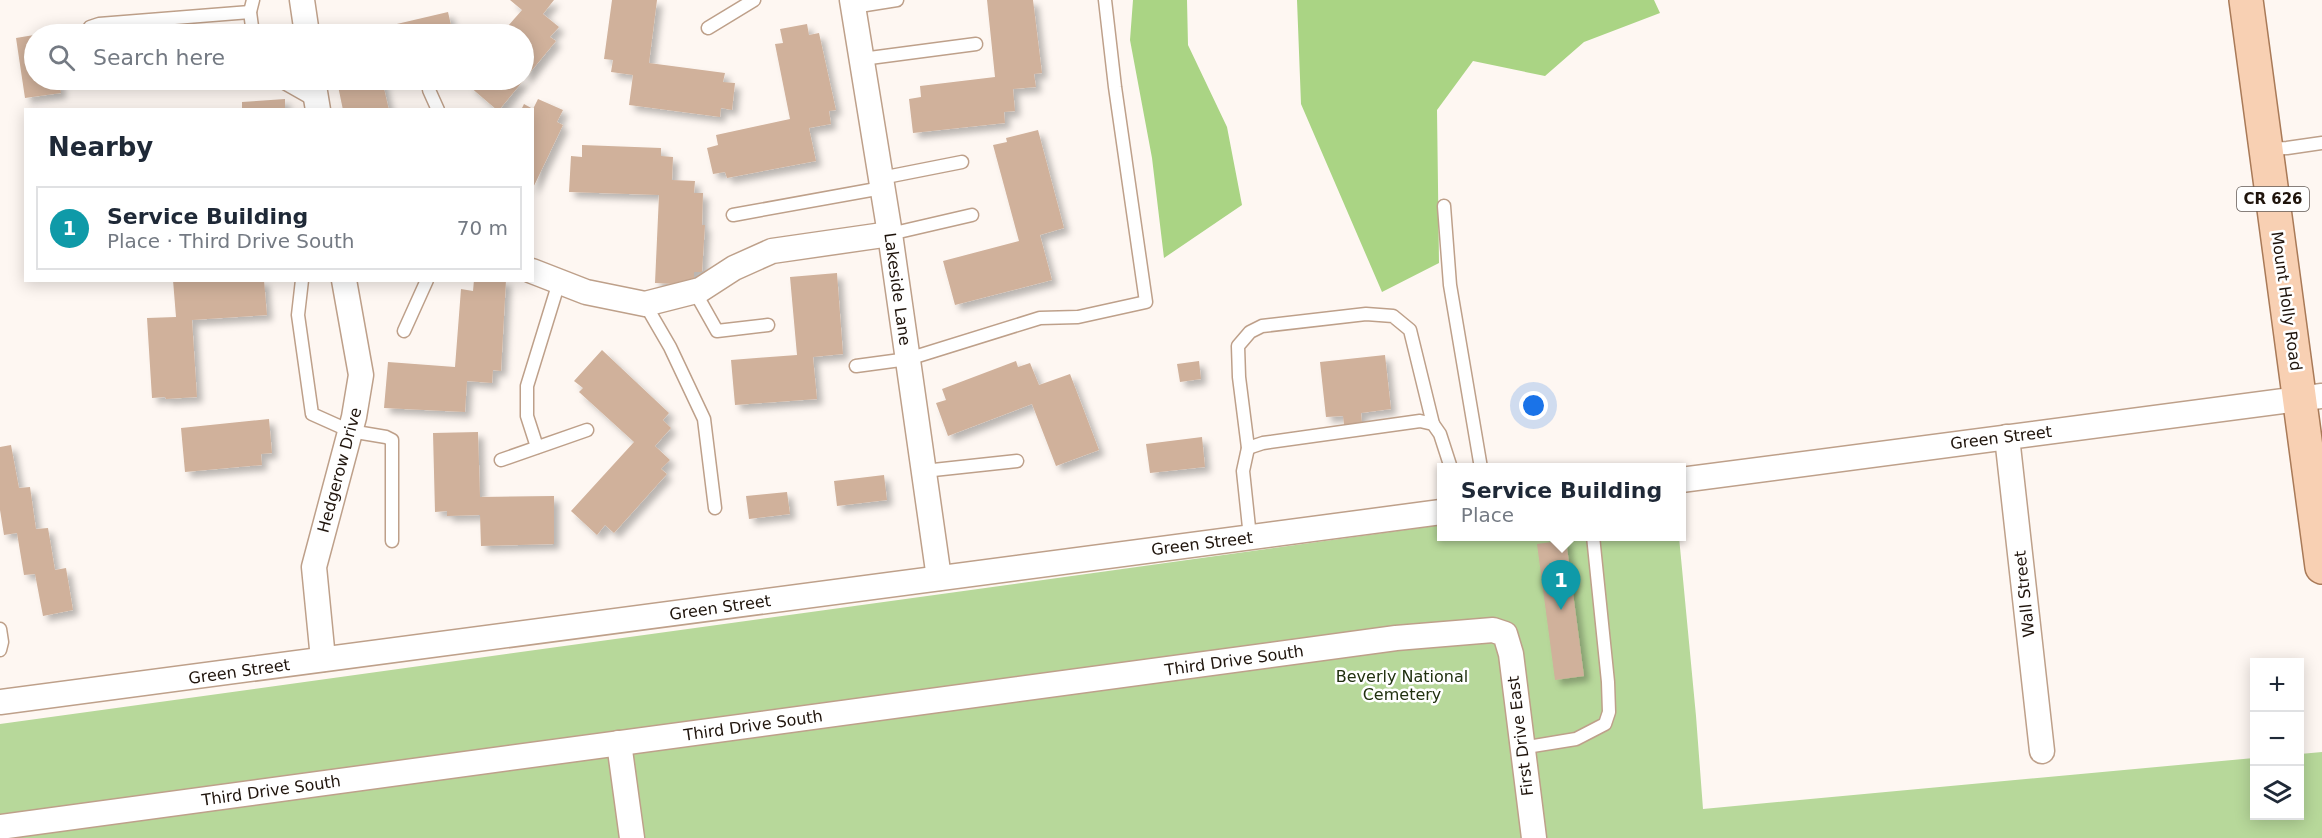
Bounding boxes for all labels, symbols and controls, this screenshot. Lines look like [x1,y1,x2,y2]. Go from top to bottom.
search box [24,24,534,90]
icon: search [45,41,78,74]
text: Search here [93,45,225,70]
text: Nearby [48,132,153,162]
road number: CR 626 [2237,187,2309,211]
text: Service Building [107,204,308,229]
text: 1 [63,216,76,240]
text: 70 m [457,216,508,240]
text: Place · Third Drive South [107,229,354,253]
street label: Mount Holly Road [2267,230,2306,372]
street label: Lakeside Lane [880,231,915,347]
your location [1519,391,1548,420]
street label: Hedgerow Drive [314,405,365,535]
street label: Green Street [1949,422,2053,453]
popup [1437,463,1686,541]
text: Service Building [1461,478,1662,503]
text: Place [1461,503,1514,527]
street label: Green Street [1150,528,1254,559]
street label: Wall Street [2010,550,2039,638]
pin: 1 [1542,560,1580,610]
street label: Green Street [668,591,772,624]
street label: Third Drive South [1162,641,1305,680]
street label: Green Street [187,655,291,688]
map controls [2250,658,2304,820]
button: + [2250,658,2304,712]
park label: Beverly National Cemetery [1336,667,1468,704]
street label: First Drive East [1504,675,1537,797]
street label: Third Drive South [681,706,824,745]
button: − [2250,712,2304,766]
button: layers [2250,766,2304,820]
street label: Third Drive South [199,771,342,810]

